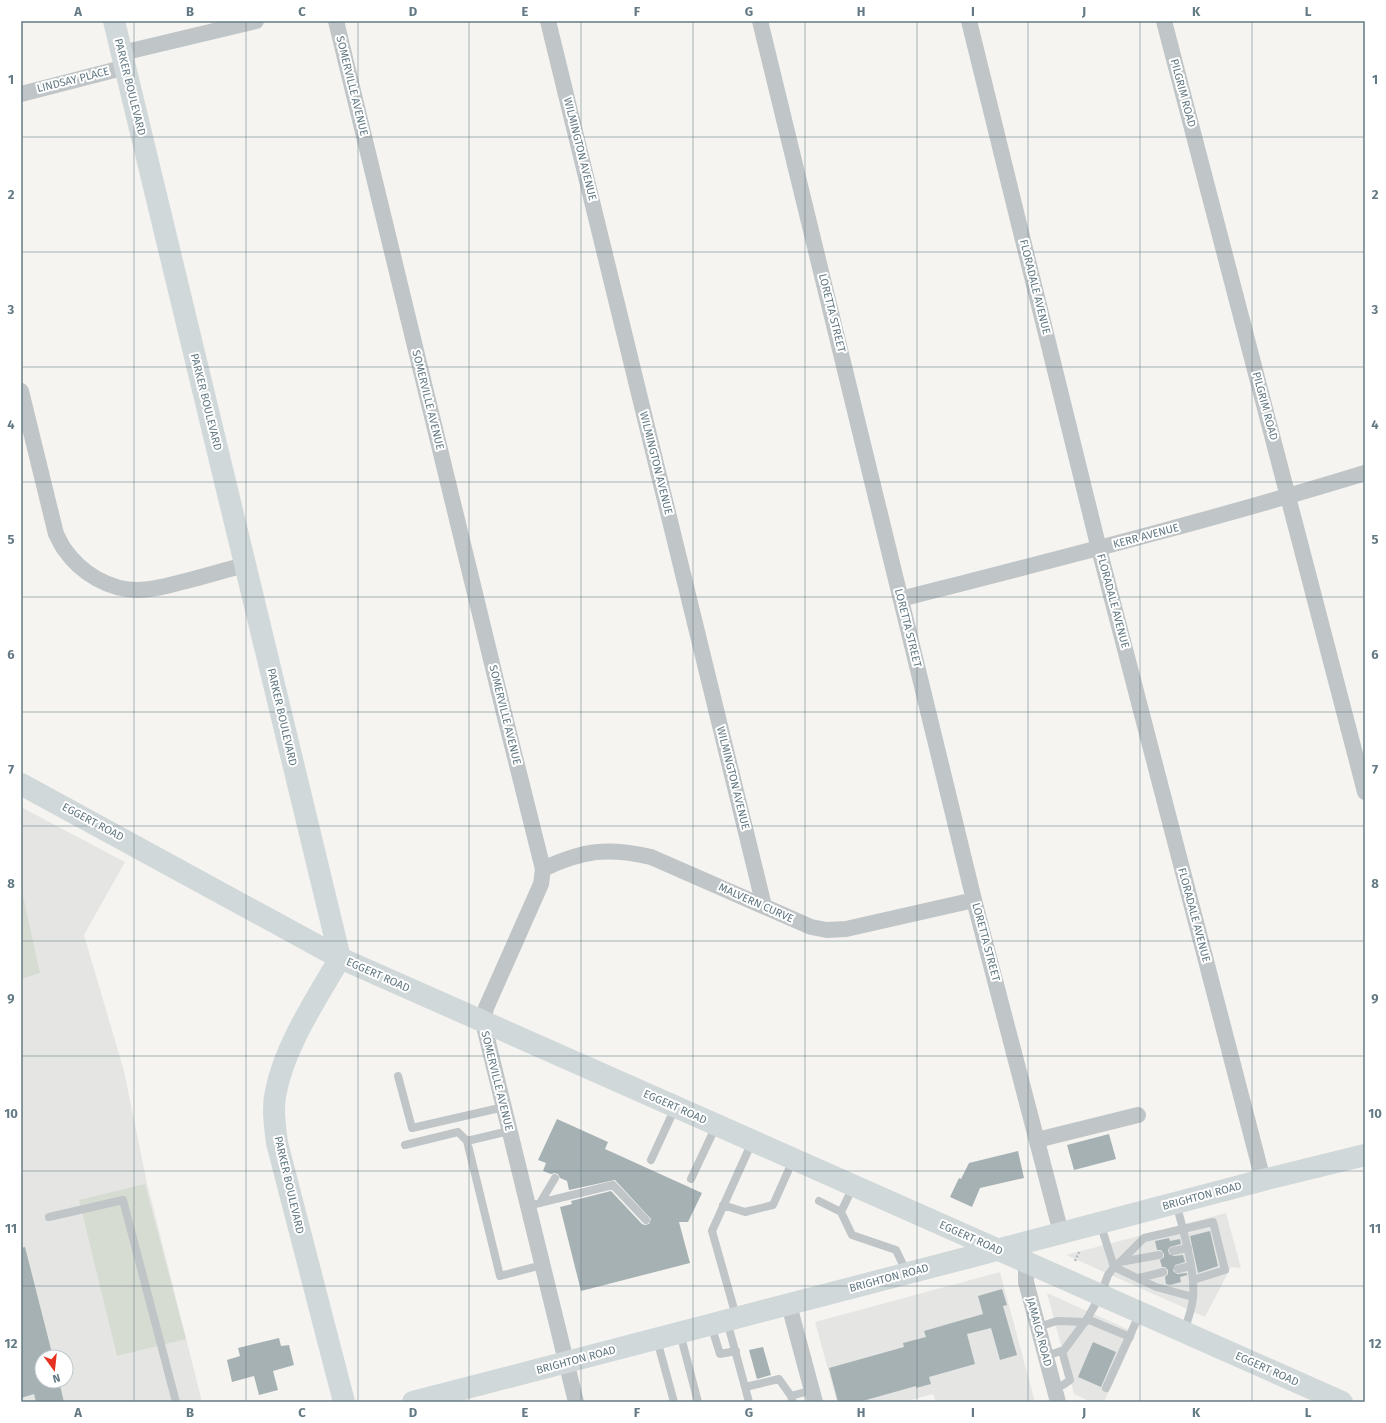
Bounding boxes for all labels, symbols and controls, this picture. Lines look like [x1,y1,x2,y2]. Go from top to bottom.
text: A [73,4,82,19]
text: B [186,4,194,19]
text: C [298,4,306,19]
text: D [409,4,418,19]
text: E [522,4,529,19]
text: F [634,4,641,19]
text: G [745,4,753,19]
text: H [857,4,865,19]
text: I [971,4,975,19]
text: J [1081,4,1086,19]
text: K [1192,4,1201,19]
text: L [1305,4,1312,19]
street label: SOMERVILLE AVENUE [333,35,371,137]
street label: PARKER BOULEVARD [112,37,148,137]
street label: PILGRIM ROAD [1168,57,1198,129]
street label: LINDSAY PLACE [35,65,111,95]
text: 1 [8,72,14,87]
text: 1 [1372,72,1378,87]
street label: WILMINGTON AVENUE [561,96,599,202]
text: 2 [8,187,15,202]
text: 2 [1372,187,1379,202]
street label: FLORADALE AVENUE [1017,238,1053,336]
street label: LORETTA STREET [816,272,848,354]
text: 3 [7,302,15,317]
text: 3 [1371,302,1379,317]
street label: SOMERVILLE AVENUE [409,349,447,451]
street label: PARKER BOULEVARD [188,352,224,452]
street label: PILGRIM ROAD [1250,370,1280,442]
street label: WILMINGTON AVENUE [637,410,675,516]
text: 4 [7,417,15,432]
text: 4 [1371,417,1379,432]
street label: KERR AVENUE [1112,521,1180,551]
text: 5 [8,532,15,547]
text: 5 [1372,532,1379,547]
street label: FLORADALE AVENUE [1094,552,1132,650]
street label: LORETTA STREET [892,587,924,669]
text: 6 [7,647,15,662]
text: 6 [1371,647,1379,662]
street label: SOMERVILLE AVENUE [486,664,524,766]
street label: PARKER BOULEVARD [264,667,300,767]
street label: WILMINGTON AVENUE [714,725,752,831]
text: 7 [8,762,14,777]
text: 7 [1372,762,1378,777]
street label: EGGERT ROAD [60,800,126,844]
street label: FLORADALE AVENUE [1175,866,1213,964]
text: 8 [7,876,15,891]
text: 8 [1371,876,1379,891]
street label: MALVERN CURVE [717,881,796,925]
street label: LORETTA STREET [969,901,1003,983]
street label: EGGERT ROAD [344,955,412,995]
text: 9 [7,991,15,1006]
text: 9 [1371,991,1379,1006]
street label: SOMERVILLE AVENUE [478,1030,516,1132]
street label: EGGERT ROAD [641,1087,709,1127]
text: 10 [4,1106,18,1121]
text: 10 [1368,1106,1382,1121]
street label: PARKER BOULEVARD [271,1135,307,1235]
street label: BRIGHTON ROAD [1161,1179,1243,1213]
street label: EGGERT ROAD [937,1218,1005,1258]
text: 11 [5,1221,17,1236]
text: 11 [1369,1221,1381,1236]
street label: BRIGHTON ROAD [848,1261,930,1295]
street label: JAMAICA ROAD [1024,1296,1054,1368]
text: 12 [5,1336,18,1351]
text: 12 [1369,1336,1382,1351]
street label: BRIGHTON ROAD [535,1343,617,1377]
north arrow [34,1349,74,1389]
street label: EGGERT ROAD [1233,1349,1301,1389]
text: N [51,1371,62,1385]
text: A [73,1405,82,1420]
text: B [186,1405,194,1420]
text: C [298,1405,306,1420]
text: D [409,1405,418,1420]
text: E [522,1405,529,1420]
text: F [634,1405,641,1420]
text: G [745,1405,753,1420]
text: H [857,1405,865,1420]
text: I [971,1405,975,1420]
text: J [1081,1405,1086,1420]
text: K [1192,1405,1201,1420]
text: L [1305,1405,1312,1420]

